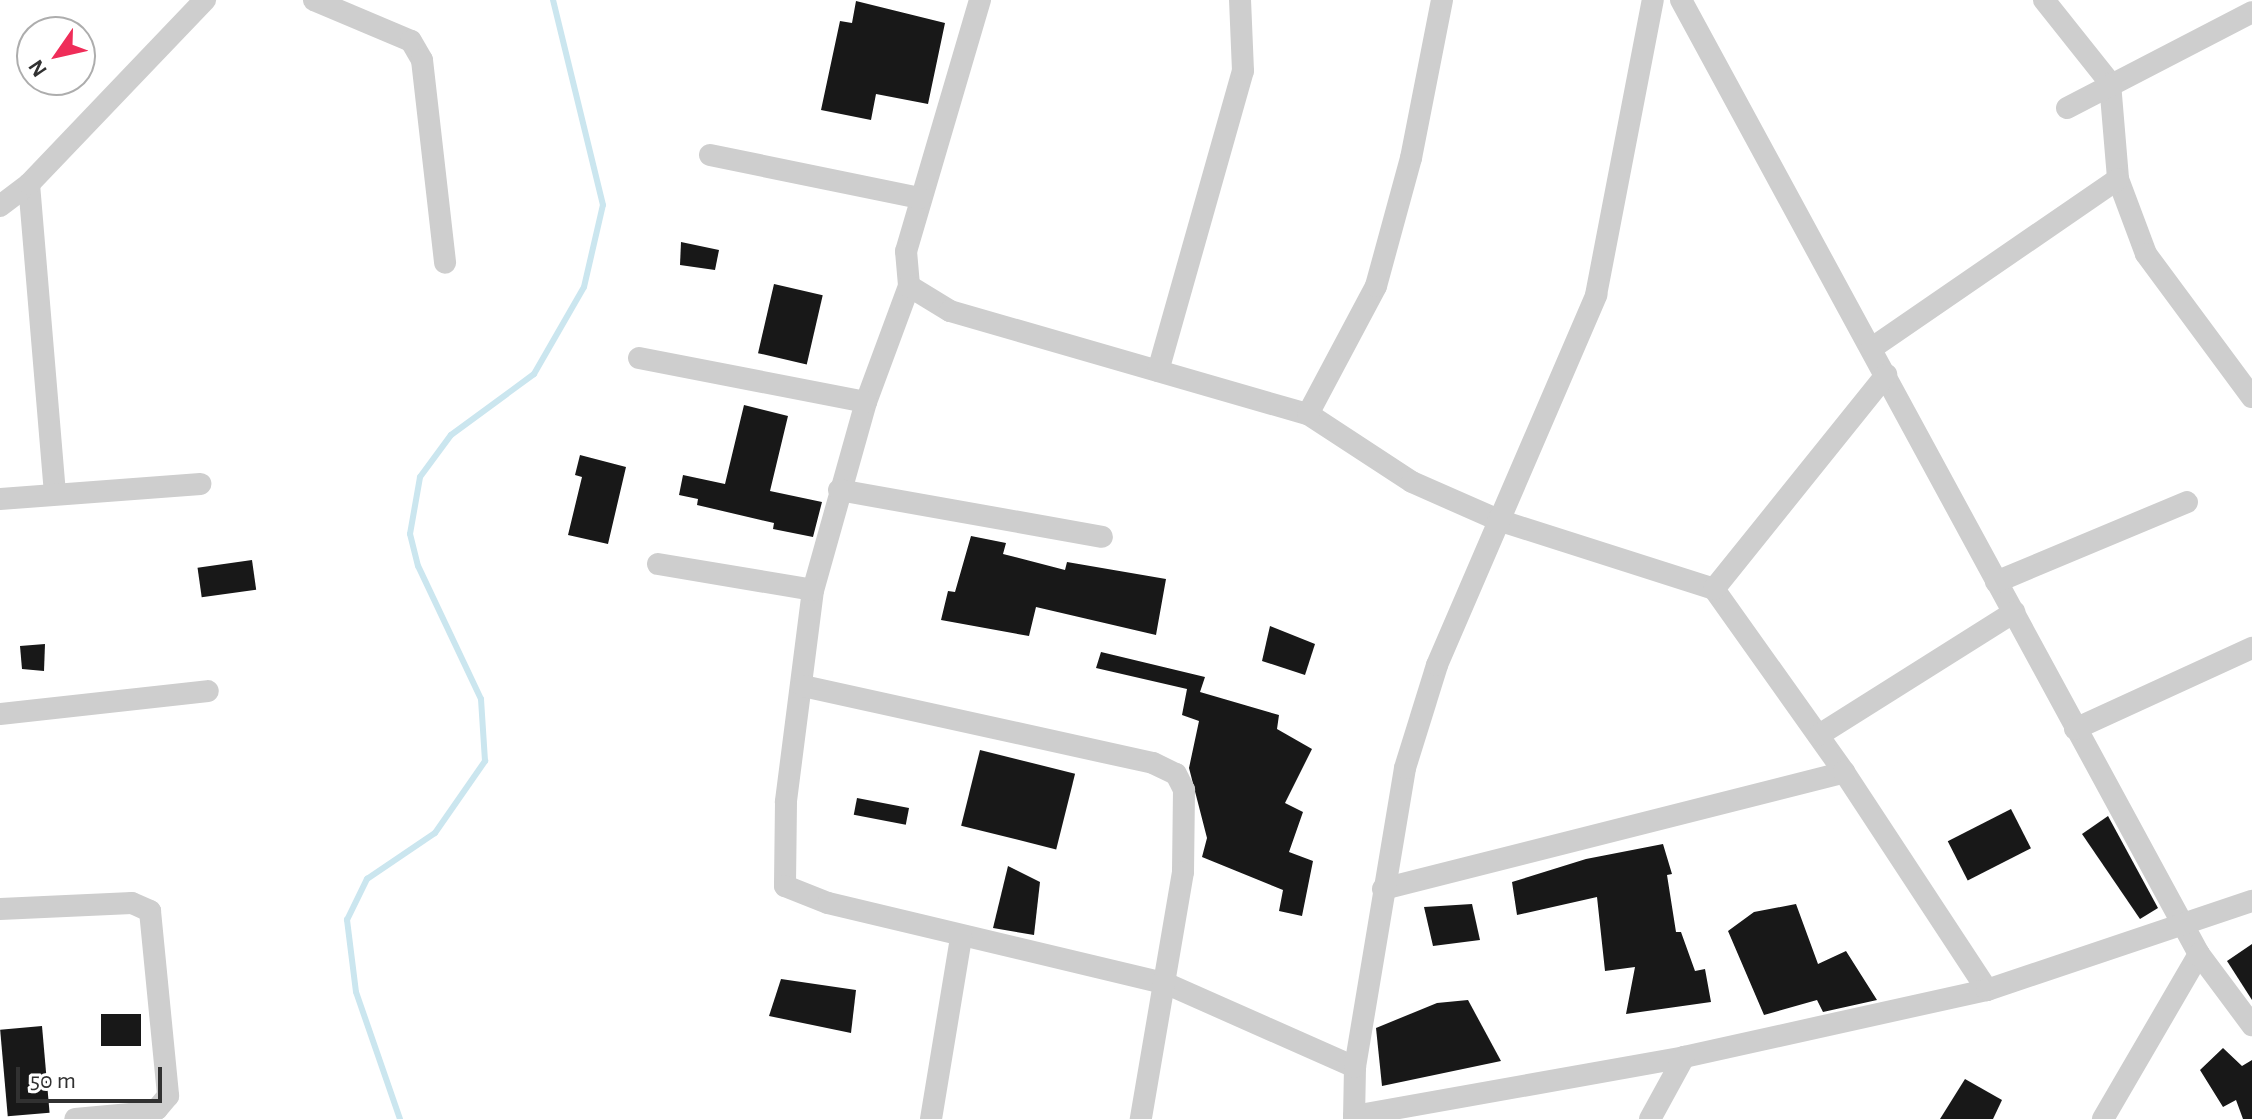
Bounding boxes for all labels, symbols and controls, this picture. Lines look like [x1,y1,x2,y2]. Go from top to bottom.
north arrow [16,16,96,96]
text: N [24,56,51,81]
scale bar [20,1051,166,1101]
text: 50 m [30,1069,76,1093]

